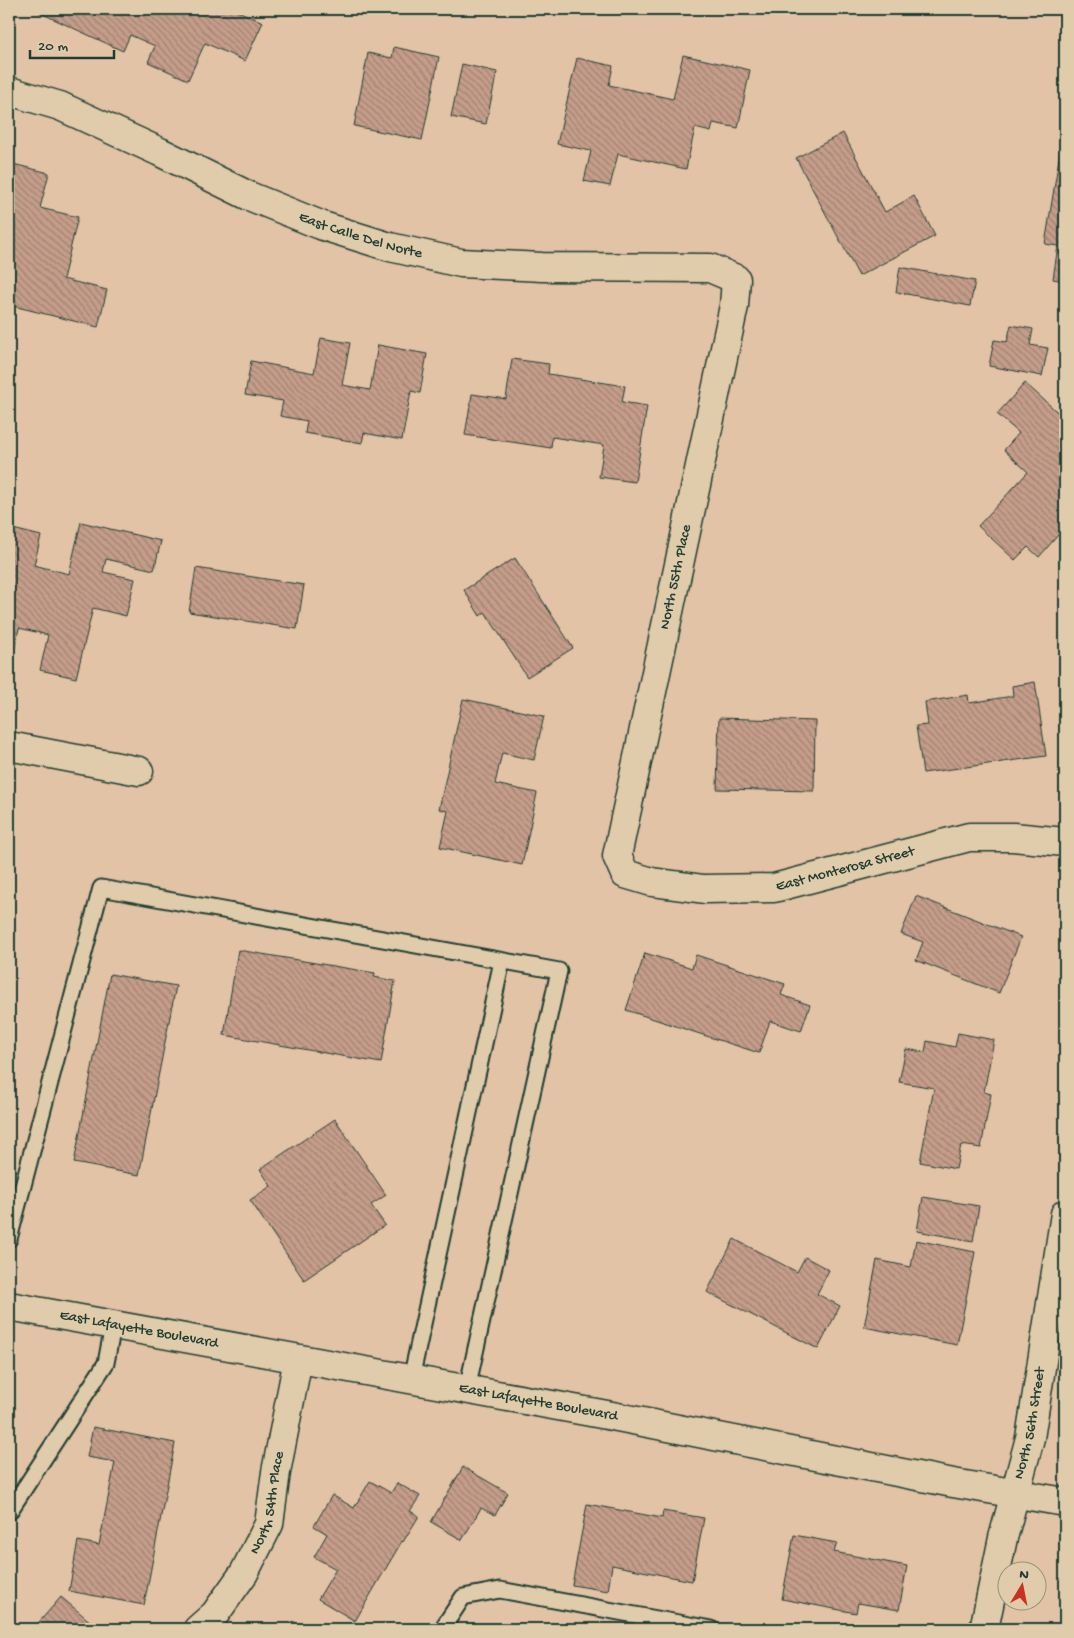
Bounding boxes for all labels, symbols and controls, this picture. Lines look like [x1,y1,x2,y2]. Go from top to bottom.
scale bar [30,28,114,60]
text: 20 m [38,38,68,56]
street label: East Calle Del Norte [296,208,424,263]
street label: North 55th Place [656,523,696,631]
street label: East Monterosa Street [774,842,918,896]
street label: East Lafayette Boulevard [58,1306,221,1353]
street label: North 56th Street [1010,1364,1050,1481]
street label: East Lafayette Boulevard [457,1379,620,1426]
street label: North 54th Place [246,1450,289,1557]
north arrow [996,1560,1046,1610]
text: N [1018,1566,1030,1585]

